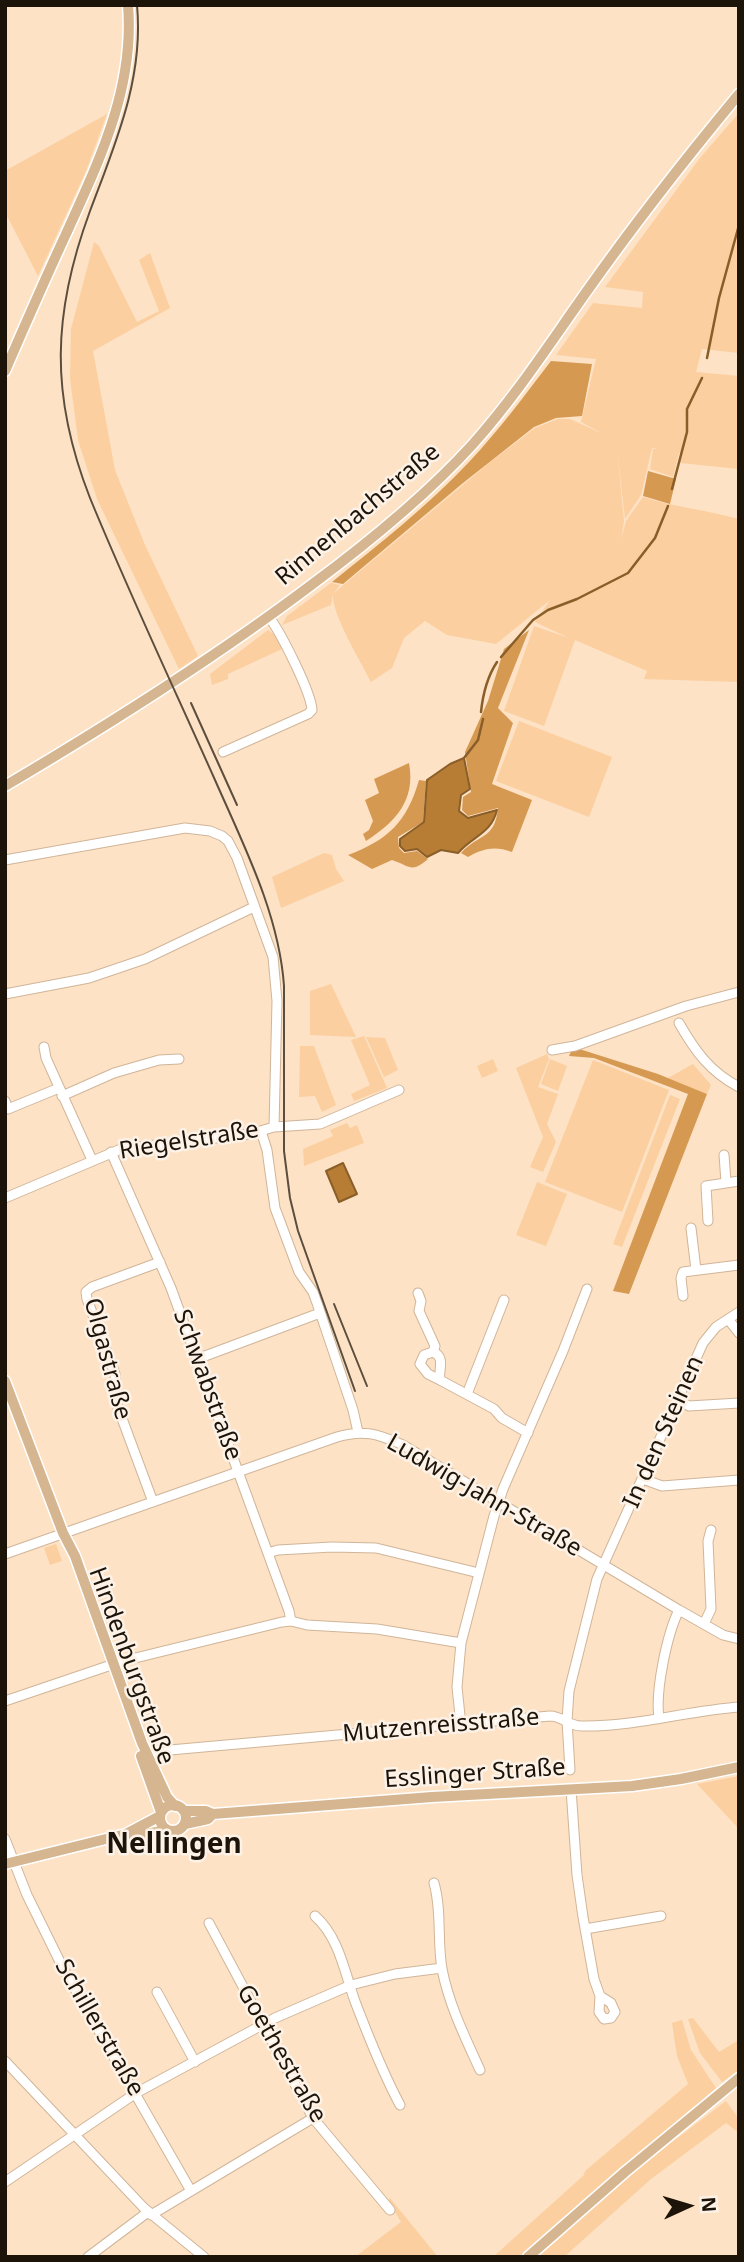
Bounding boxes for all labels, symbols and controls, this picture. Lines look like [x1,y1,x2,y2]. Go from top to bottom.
street label: Rinnenbachstraße [270,438,446,592]
street label: Riegelstraße [117,1116,261,1166]
street label: Olgastraße [77,1295,137,1423]
street label: Schwabstraße [166,1306,248,1464]
street label: In den Steinen [618,1352,710,1512]
street label: Ludwig-Jahn-Straße [381,1428,587,1564]
street label: Hindenburgstraße [82,1563,180,1769]
street label: Mutzenreisstraße [341,1703,541,1749]
street label: Esslinger Straße [384,1753,566,1795]
district label: Nellingen [106,1828,242,1862]
street label: Schillerstraße [48,1954,150,2102]
street label: Goethestraße [230,1980,332,2128]
north arrow [653,2171,723,2241]
text: N [695,2196,722,2213]

